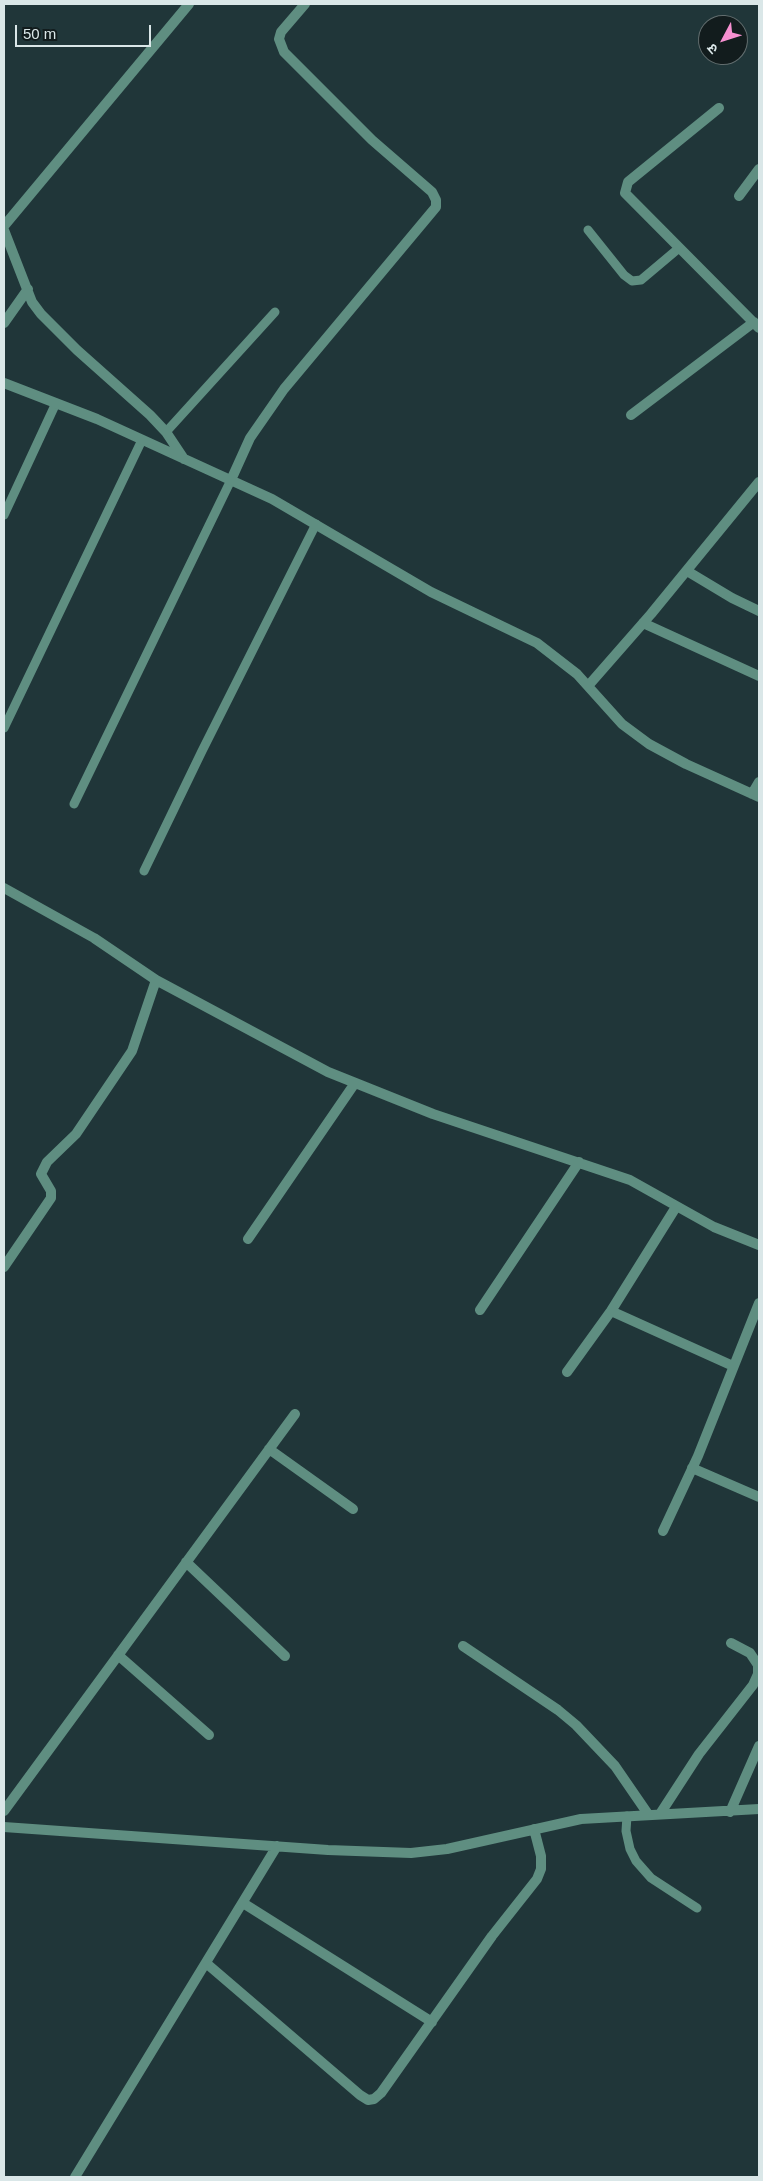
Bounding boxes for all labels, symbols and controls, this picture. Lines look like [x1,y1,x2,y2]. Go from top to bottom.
scale bar [18,15,154,47]
north arrow [698,15,748,65]
text: 50 m [23,25,56,42]
text: उ [704,41,721,57]

